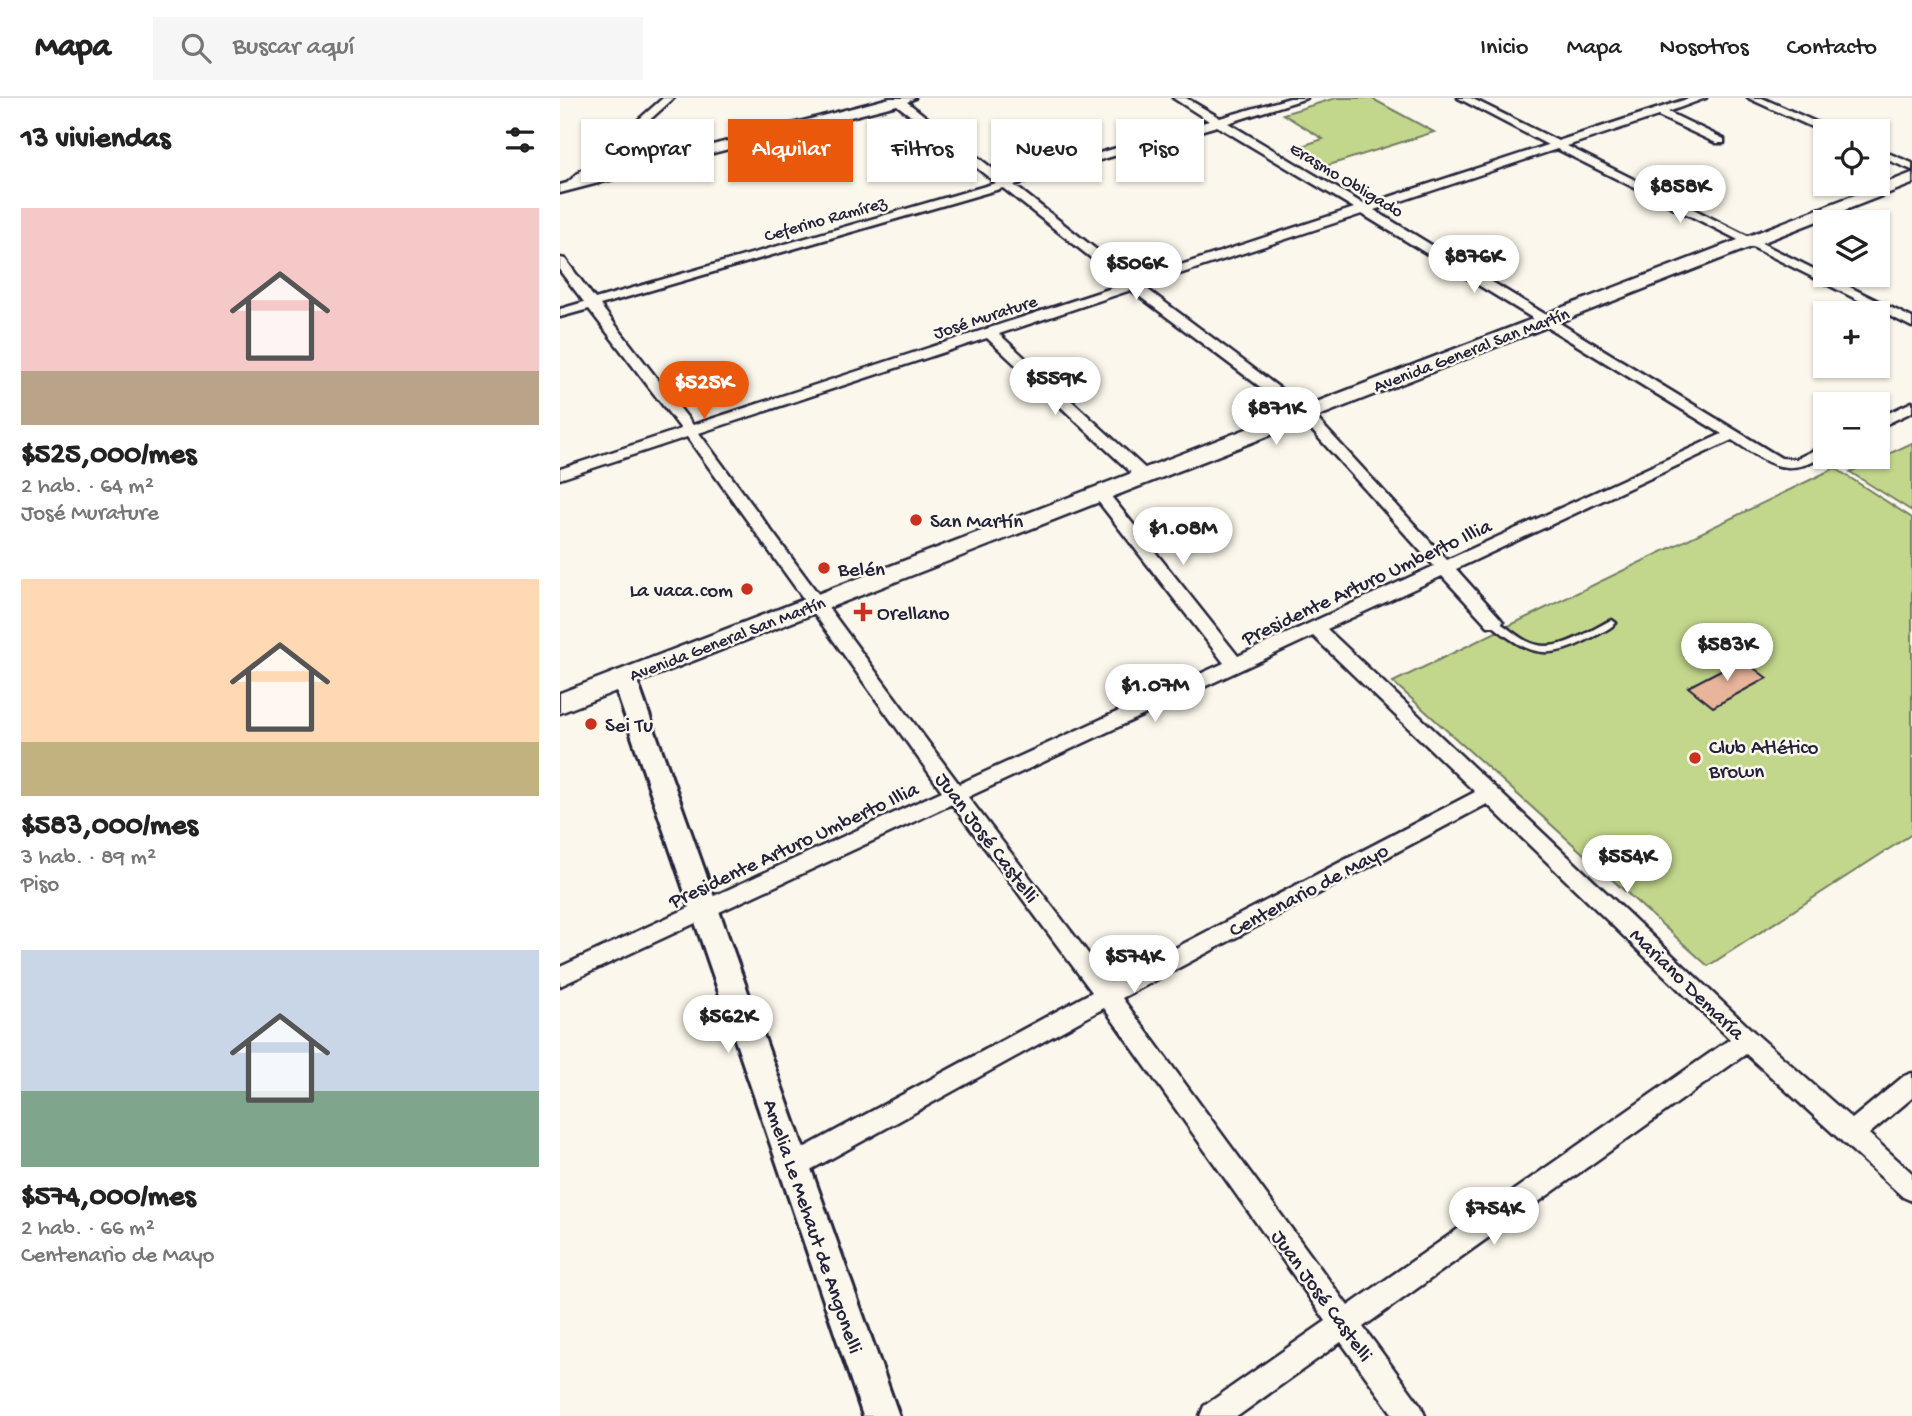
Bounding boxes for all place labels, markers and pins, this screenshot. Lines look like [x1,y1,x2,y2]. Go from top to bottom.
pin: $858K [1631,166,1729,225]
pin: $876K [1425,236,1523,295]
pin: $506K [1087,242,1185,302]
pin: $559K [1006,358,1104,417]
pin: $525K [655,362,753,421]
pin: $871K [1227,388,1325,447]
pin: $1.08M [1126,508,1240,567]
place label: San Martín [930,511,1023,536]
marker: San Martín [908,512,924,528]
place label: Belén [837,559,885,584]
marker: Belén [816,560,832,576]
place label: La vaca.com [629,580,733,605]
marker: La vaca.com [739,581,755,597]
place label: Orellano [877,603,950,628]
marker: Orellano [855,604,871,620]
pin: $583K [1678,624,1776,683]
pin: $1.07M [1098,664,1212,724]
place label: Sei Tu [605,715,653,740]
marker: Sei Tu [583,716,599,732]
place label: Club Atlético Brown [1708,737,1819,786]
marker: Club Atlético Brown [1687,750,1703,766]
pin: $554K [1578,836,1676,895]
pin: $574K [1085,936,1183,995]
pin: $562K [679,996,777,1055]
pin: $754K [1445,1188,1543,1247]

